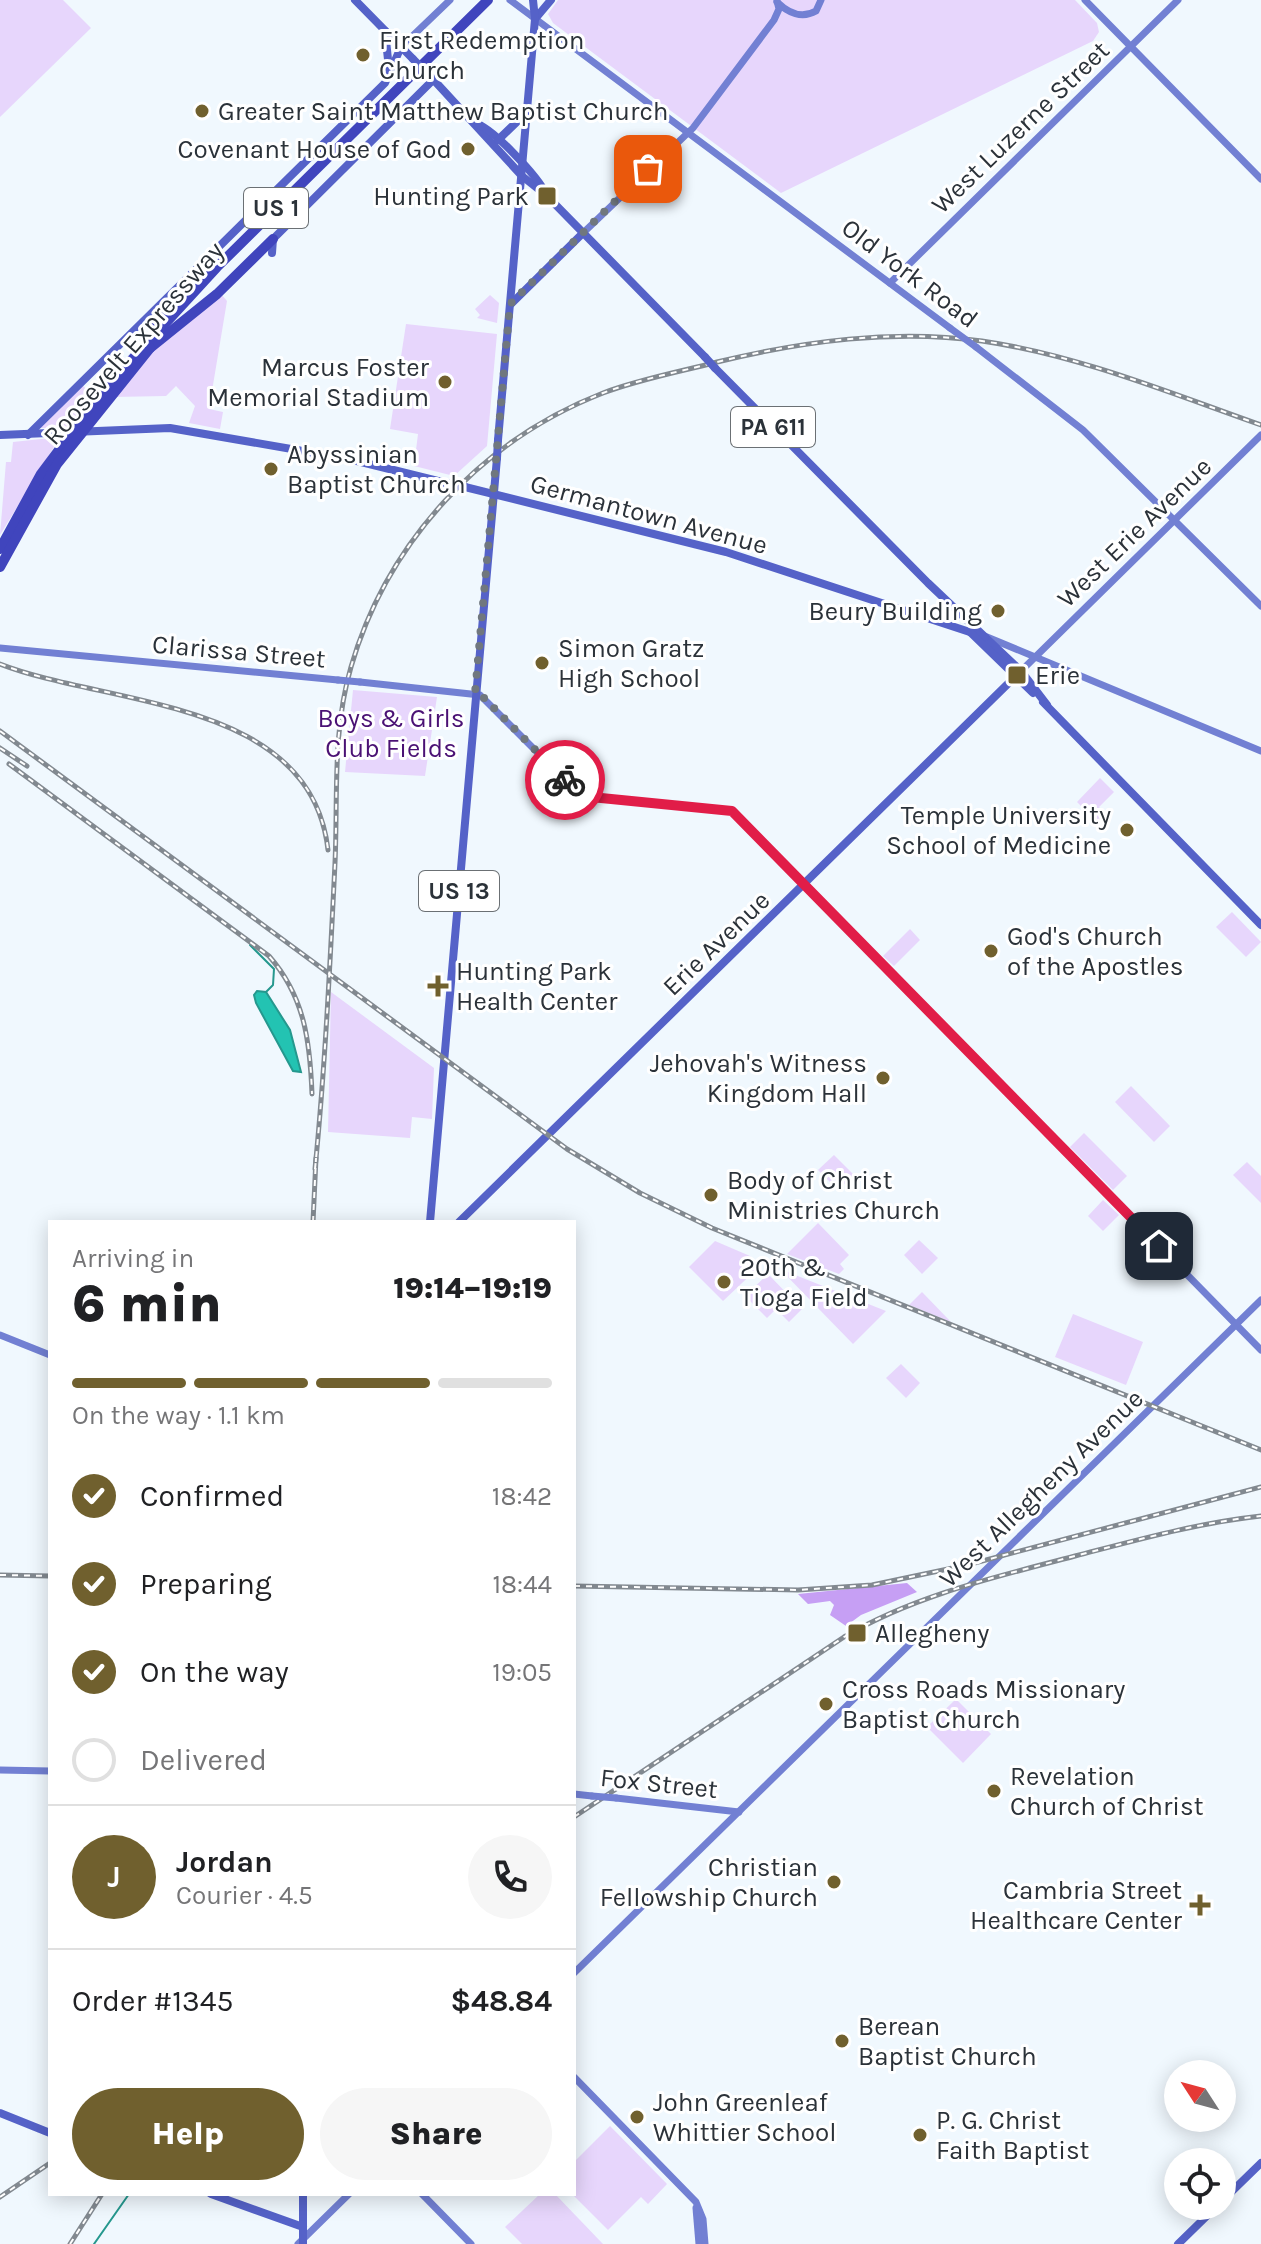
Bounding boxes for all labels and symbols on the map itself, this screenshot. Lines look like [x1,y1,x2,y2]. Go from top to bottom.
place label: First Redemption Church [379,25,584,86]
street label: West Luzerne Street [925,34,1116,220]
marker: First Redemption Church [354,46,372,64]
place label: Greater Saint Matthew Baptist Church [218,96,669,127]
marker: Greater Saint Matthew Baptist Church [193,102,211,120]
place label: Covenant House of God [178,134,452,165]
pin [614,135,682,203]
marker: Covenant House of God [459,140,477,158]
place label: Hunting Park [373,181,529,212]
marker: Hunting Park [536,185,558,207]
road number: US 1 [244,188,308,228]
street label: Old York Road [835,212,984,335]
street label: Roosevelt Expressway [37,235,230,451]
place label: Marcus Foster Memorial Stadium [207,352,430,413]
marker: Marcus Foster Memorial Stadium [436,373,454,391]
road number: PA 611 [731,407,815,447]
place label: Abyssinian Baptist Church [287,439,466,500]
street label: West Erie Avenue [1051,451,1218,614]
marker: Abyssinian Baptist Church [262,460,280,478]
street label: Germantown Avenue [527,468,771,561]
place label: Beury Building [809,596,982,627]
marker: Beury Building [989,602,1007,620]
street label: Clarissa Street [151,628,327,675]
place label: Simon Gratz High School [558,633,704,694]
marker: Simon Gratz High School [533,654,551,672]
place label: Erie [1035,660,1080,691]
marker: Erie [1006,664,1028,686]
park label: Boys & Girls Club Fields [317,703,465,764]
courier [525,740,605,820]
place label: Temple University School of Medicine [886,800,1111,861]
marker: Temple University School of Medicine [1118,821,1136,839]
road number: US 13 [419,871,499,911]
street label: Erie Avenue [656,885,776,1002]
place label: God's Church of the Apostles [1007,921,1183,982]
marker: God's Church of the Apostles [982,942,1000,960]
place label: Hunting Park Health Center [456,956,618,1017]
marker: Hunting Park Health Center [427,975,449,997]
place label: Jehovah's Witness Kingdom Hall [650,1048,867,1109]
marker: Jehovah's Witness Kingdom Hall [874,1069,892,1087]
place label: Body of Christ Ministries Church [727,1165,940,1226]
marker: Body of Christ Ministries Church [702,1186,720,1204]
pin [1125,1212,1193,1280]
place label: 20th & Tioga Field [740,1252,868,1313]
marker: 20th & Tioga Field [715,1273,733,1291]
street label: West Allegheny Avenue [933,1383,1150,1594]
place label: Allegheny [875,1618,989,1649]
marker: Allegheny [846,1622,868,1644]
place label: Cross Roads Missionary Baptist Church [842,1674,1125,1735]
marker: Cross Roads Missionary Baptist Church [817,1695,835,1713]
place label: Revelation Church of Christ [1010,1761,1204,1822]
street label: Fox Street [599,1762,719,1805]
marker: Revelation Church of Christ [985,1782,1003,1800]
place label: Christian Fellowship Church [600,1852,818,1913]
marker: Christian Fellowship Church [825,1873,843,1891]
place label: Cambria Street Healthcare Center [970,1875,1183,1936]
marker: Cambria Street Healthcare Center [1189,1894,1211,1916]
place label: Berean Baptist Church [858,2011,1037,2072]
marker: Berean Baptist Church [833,2032,851,2050]
north arrow [1164,2060,1236,2132]
place label: John Greenleaf Whittier School [653,2087,836,2148]
place label: P. G. Christ Faith Baptist [936,2105,1090,2166]
marker: John Greenleaf Whittier School [628,2108,646,2126]
marker: P. G. Christ Faith Baptist [911,2126,929,2144]

